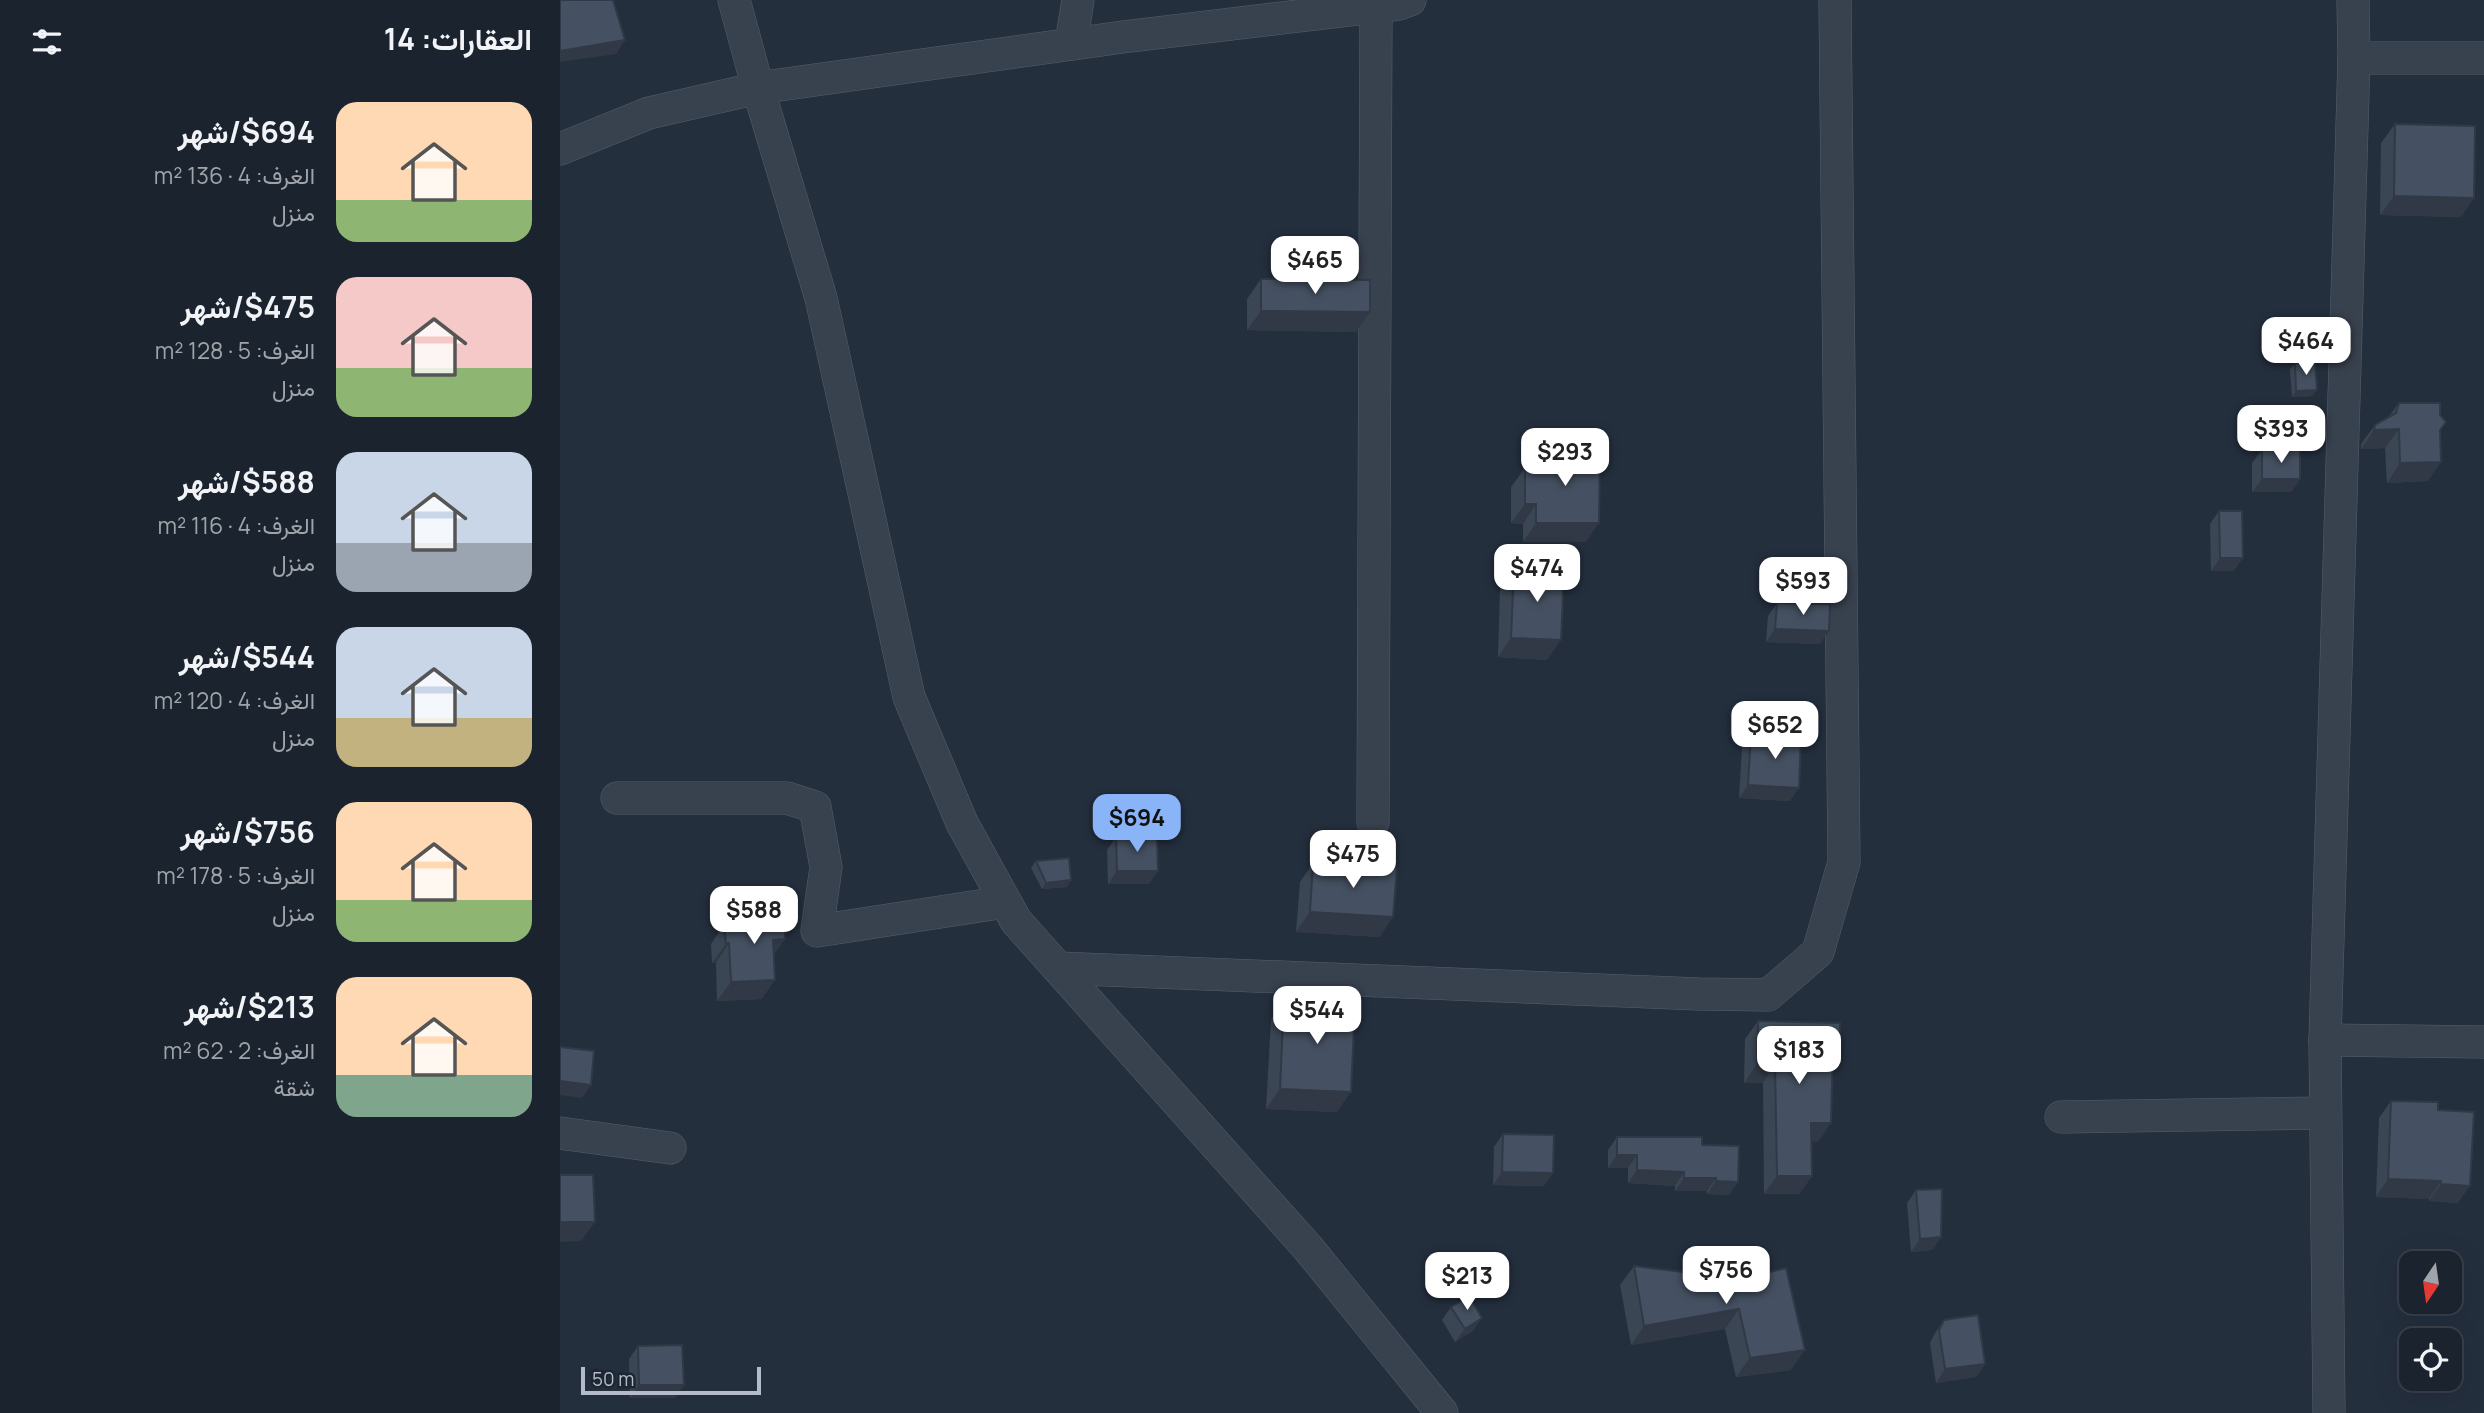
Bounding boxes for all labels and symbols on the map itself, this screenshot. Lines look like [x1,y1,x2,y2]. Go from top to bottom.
pin: $465 [1274,236,1356,296]
pin: $464 [2265,318,2347,377]
pin: $393 [2240,406,2322,465]
pin: $293 [1524,428,1606,488]
pin: $474 [1496,544,1578,604]
pin: $593 [1762,558,1844,617]
pin: $652 [1734,702,1816,761]
pin: $694 [1096,794,1178,854]
pin: $475 [1312,830,1394,890]
pin: $588 [713,886,795,946]
pin: $544 [1276,986,1358,1046]
pin: $183 [1758,1026,1840,1086]
pin: $756 [1685,1246,1767,1306]
north arrow [2399,1251,2462,1314]
pin: $213 [1426,1252,1508,1312]
scale bar [581,1364,761,1396]

